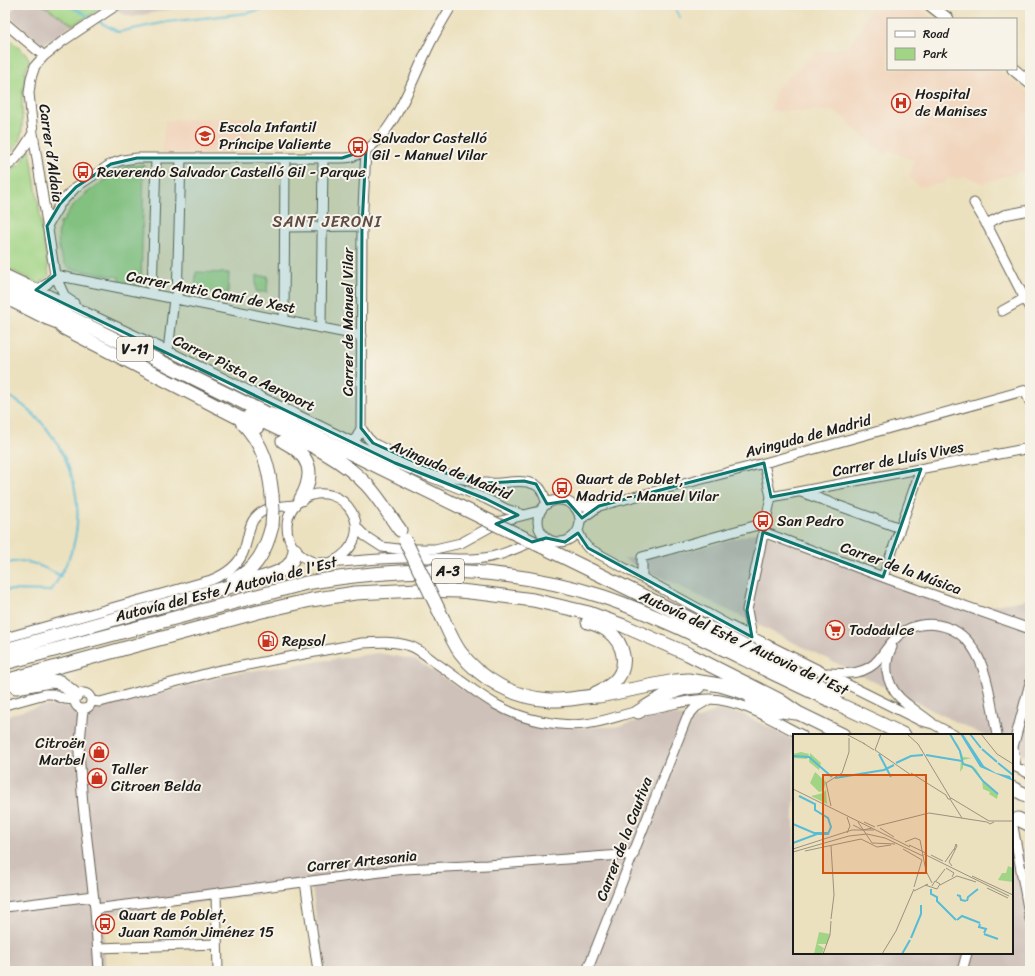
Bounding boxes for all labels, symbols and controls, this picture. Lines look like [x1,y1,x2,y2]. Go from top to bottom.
legend [887,18,1017,70]
text: Road [923,23,950,45]
text: Park [923,43,948,65]
place label: Hospital de Manises [915,81,987,124]
hospital icon: Hospital de Manises [890,92,912,114]
street label: Carrer d’Aldaia [31,102,71,204]
place label: Escola Infantil Príncipe Valiente [219,114,331,157]
school or university icon: Escola Infantil Príncipe Valiente [194,125,216,147]
place label: Salvador Castelló Gil - Manuel Vilar [372,125,488,168]
bus stop icon: Salvador Castelló Gil - Manuel Vilar [347,136,369,158]
place label: Reverendo Salvador Castelló Gil - Parque [97,159,366,185]
bus stop icon: Reverendo Salvador Castelló Gil - Parque [72,161,94,183]
district label: SANT JERONI [272,207,382,236]
street label: Carrer de Manuel Vilar [335,247,361,396]
street label: Carrer Antic Camí de Xest [124,263,298,321]
street label: Carrer Pista a Aeroport [168,327,320,419]
road number: V-11 [117,337,153,361]
street label: Avinguda de Madrid [741,406,875,466]
street label: Avinguda de Madrid [385,432,517,508]
street label: Carrer de Lluís Vives [830,433,966,485]
place label: Quart de Poblet, Madrid - Manuel Vilar [576,466,719,509]
bus stop icon: Quart de Poblet, Madrid - Manuel Vilar [551,477,573,499]
place label: San Pedro [777,508,845,534]
bus stop icon: San Pedro [752,510,774,532]
street label: Carrer de la Música [837,534,966,602]
street label: Autovía del Este / Autovia de l'Est [111,549,341,629]
road number: A-3 [432,559,464,583]
street label: Autovía del Este / Autovia de l'Est [634,583,854,703]
place label: Tododulce [849,617,915,643]
supermarket icon: Tododulce [824,619,846,641]
place label: Repsol [282,628,326,654]
fuel station icon: Repsol [257,630,279,652]
place label: Citroën Marbel [35,730,86,773]
inset map [793,734,1013,954]
shop icon: Citroën Marbel [88,741,110,763]
place label: Taller Citroen Belda [111,756,201,799]
shop icon: Taller Citroen Belda [86,767,108,789]
street label: Carrer de la Cautiva [588,773,660,905]
street label: Carrer Artesania [306,842,419,880]
place label: Quart de Poblet, Juan Ramón Jiménez 15 [118,902,274,945]
bus stop icon: Quart de Poblet, Juan Ramón Jiménez 15 [94,913,116,935]

